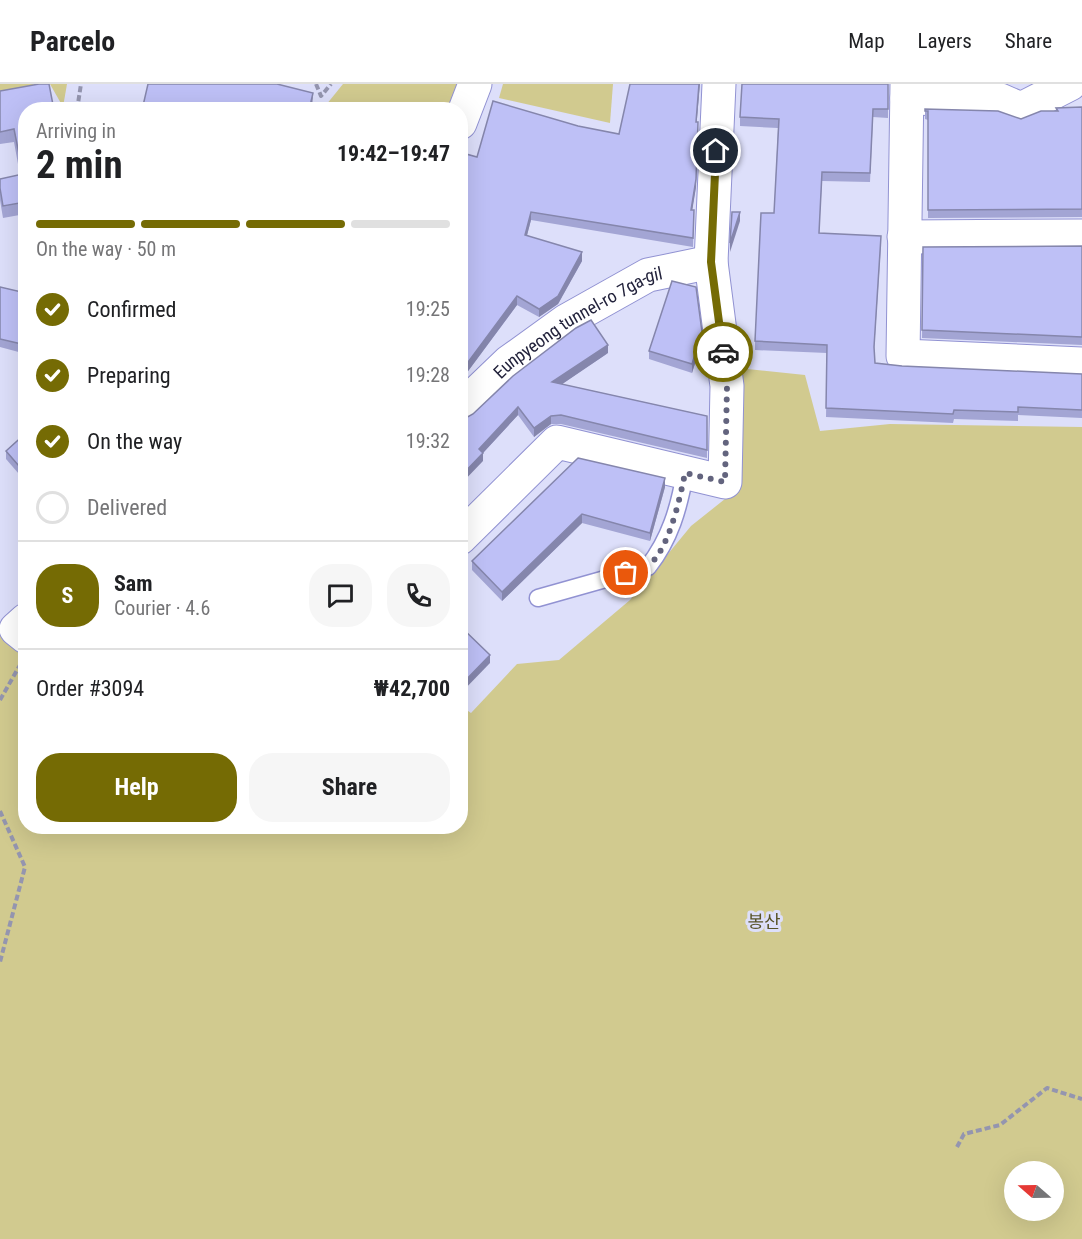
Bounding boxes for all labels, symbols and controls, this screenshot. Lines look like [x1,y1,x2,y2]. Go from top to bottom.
text: Parcelo [30,25,115,58]
text: Map [848,29,885,53]
text: Layers [918,29,972,53]
text: Share [1005,29,1052,53]
text: Arriving in [36,119,116,143]
pin [690,125,741,176]
icon: home [699,134,732,167]
text: 19:42–19:47 [337,141,450,166]
text: 2 min [36,142,123,188]
text: On the way · 50 m [36,237,176,261]
street label: Eunpyeong tunnel-ro 7ga-gil [489,262,664,382]
icon: check [36,293,69,326]
text: Confirmed [87,297,176,322]
text: 19:25 [406,297,450,321]
courier [693,322,753,382]
icon: car [707,336,740,369]
icon: check [36,359,69,392]
text: Preparing [87,363,171,388]
text: 19:28 [406,363,450,387]
icon: check [36,425,69,458]
text: On the way [87,429,182,454]
text: 19:32 [406,429,450,453]
text: Delivered [87,495,167,520]
pin [600,547,651,598]
icon: bag [609,556,642,589]
button: chat [309,564,372,627]
button: phone [387,564,450,627]
text: Sam [114,571,153,596]
text: S [62,583,73,608]
text: Courier · 4.6 [114,596,210,620]
text: Order #3094 [36,676,144,701]
text: ₩42,700 [374,676,450,701]
button: Help [36,753,237,822]
button: Share [249,753,450,822]
park label: 봉산 [747,911,781,932]
north arrow [1004,1161,1064,1221]
map controls [1004,1161,1064,1221]

